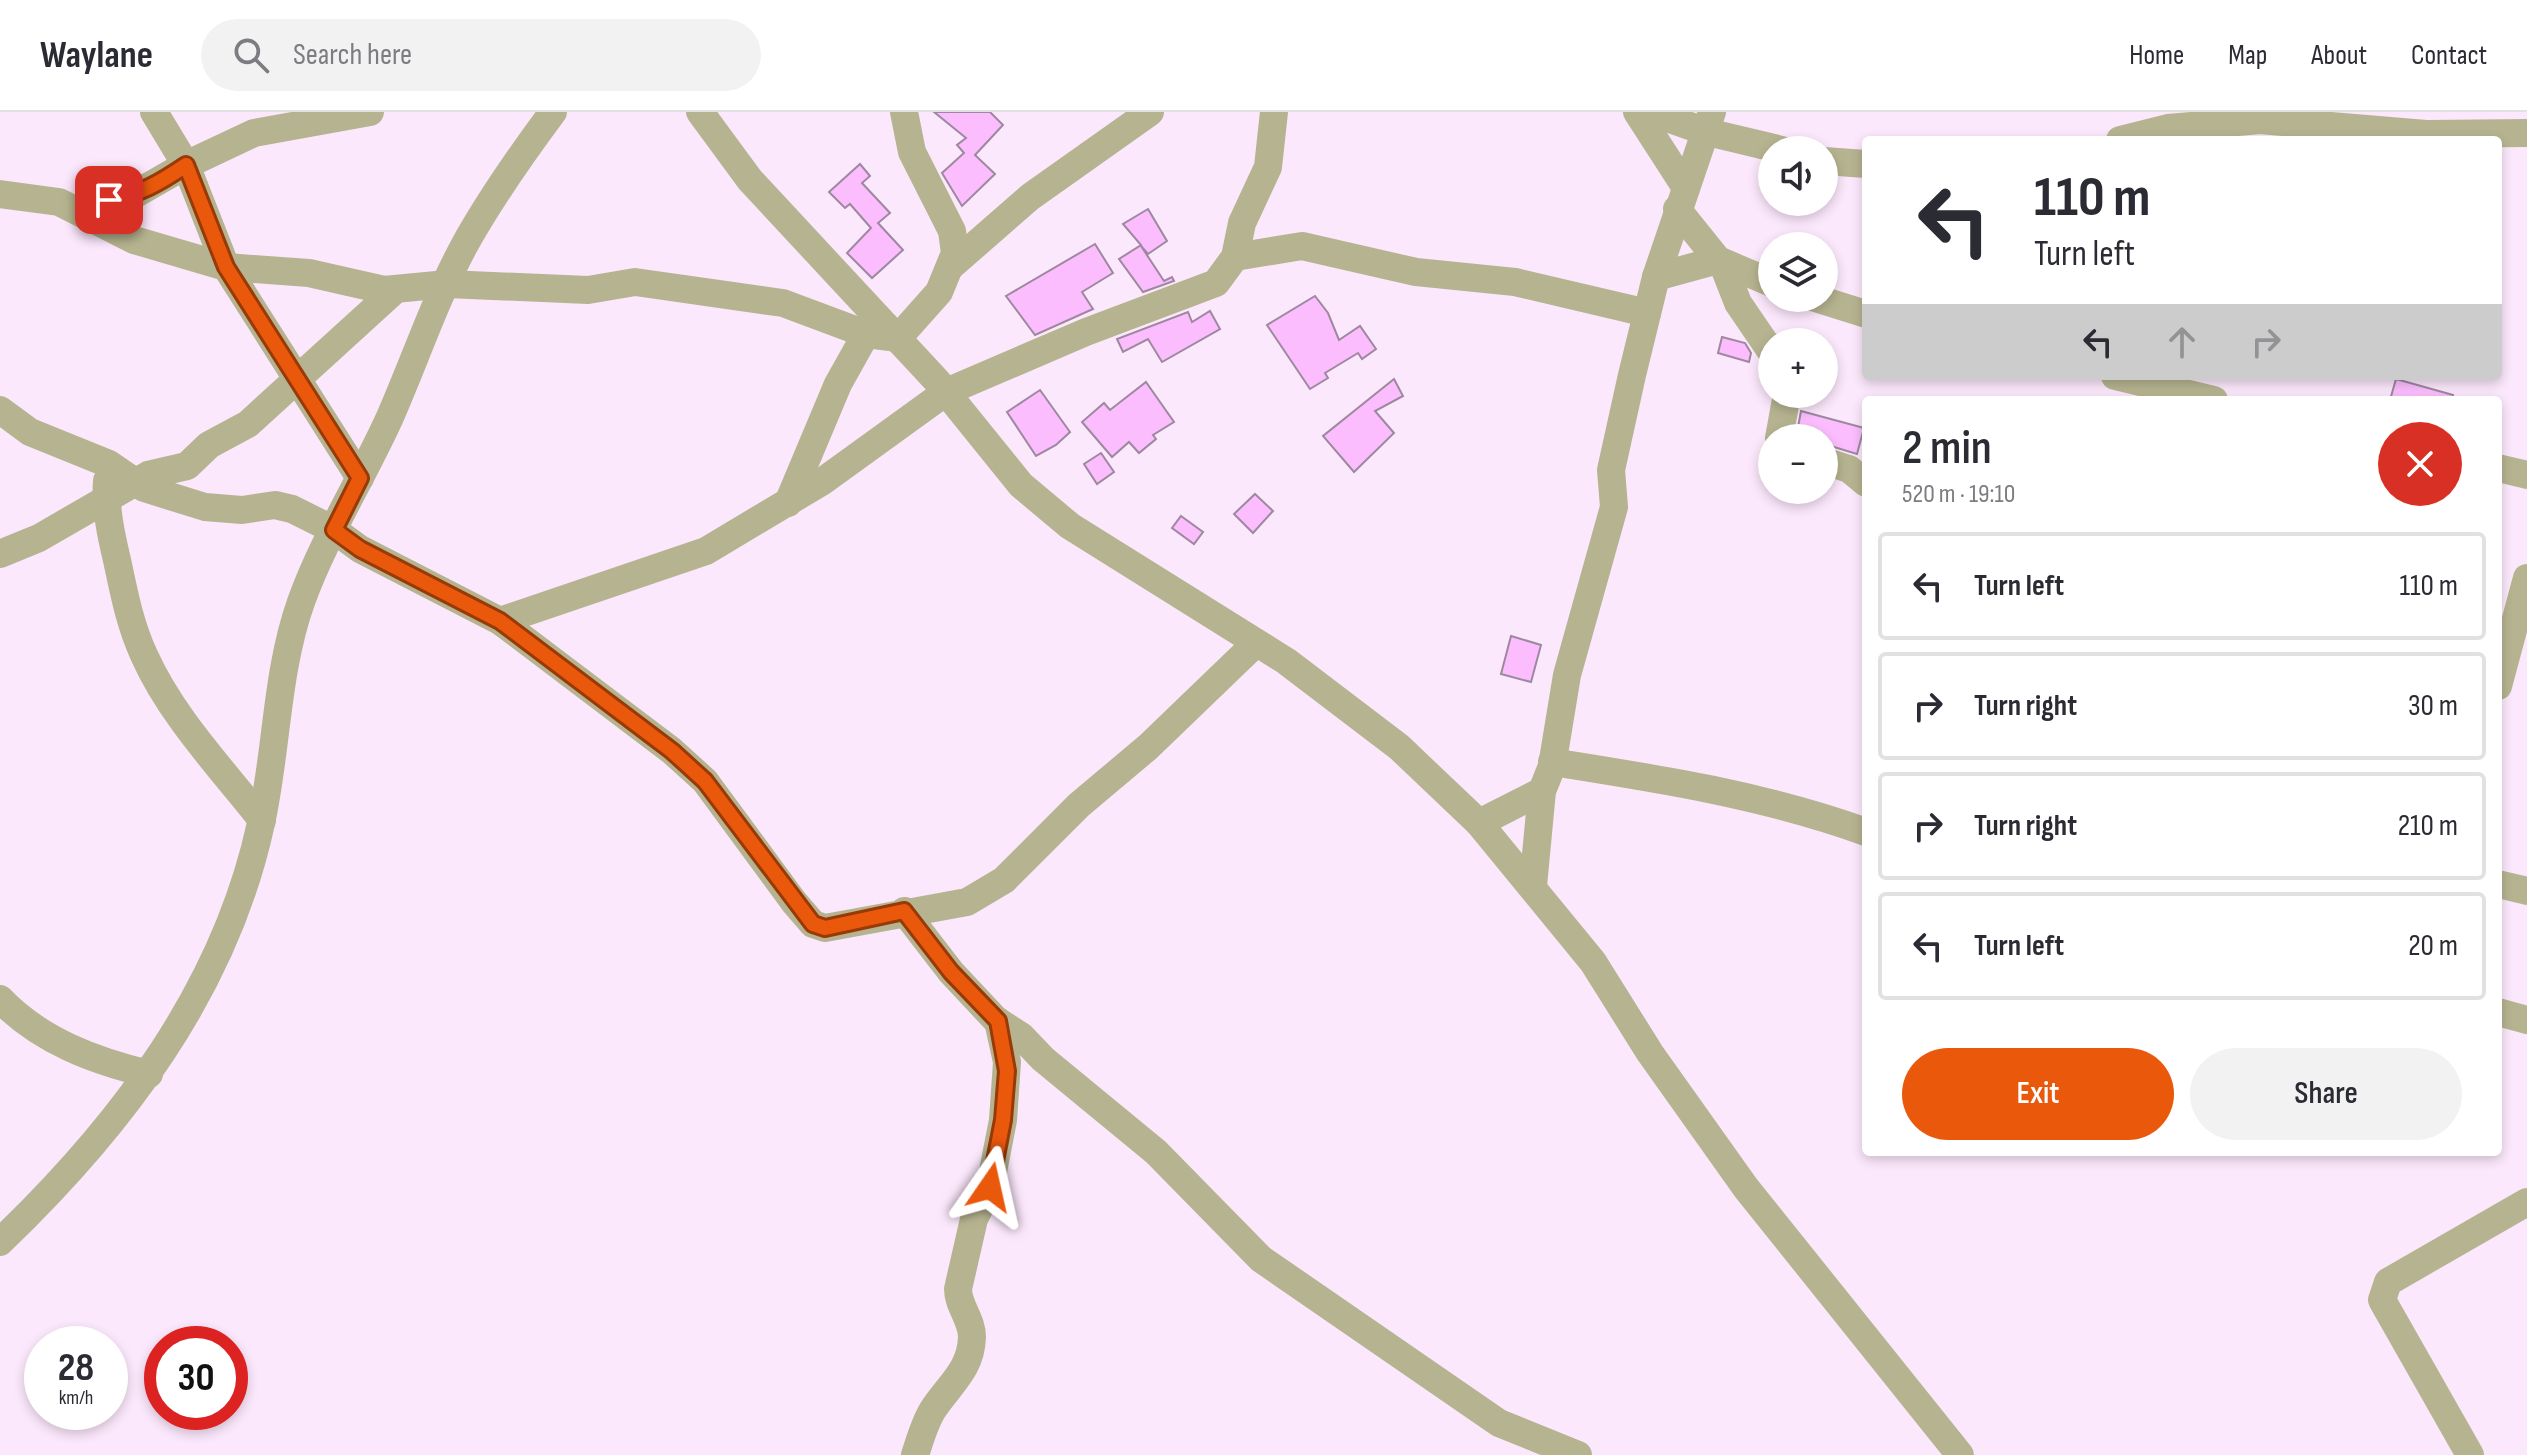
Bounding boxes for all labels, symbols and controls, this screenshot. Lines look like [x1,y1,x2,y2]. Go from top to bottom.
search box [201,19,761,91]
text: Waylane [40,33,153,78]
icon: search [229,33,273,77]
text: Search here [293,37,412,73]
text: Home [2129,39,2184,72]
text: Map [2228,39,2267,72]
text: About [2311,39,2367,72]
text: Contact [2411,39,2487,72]
map controls [1758,136,1838,504]
button: sound [1758,136,1838,216]
text: 110 m [2034,165,2150,232]
pin [75,166,143,234]
icon: left [1902,168,2006,272]
icon: arrive [87,178,131,222]
button: layers [1758,232,1838,312]
text: Turn left [2034,233,2135,276]
icon: left [2076,320,2120,364]
icon: ahead [2160,320,2204,364]
icon: right [2244,320,2288,364]
button: + [1758,328,1838,408]
text: 2 min [1902,420,1992,477]
button: close [2378,422,2462,506]
button: − [1758,424,1838,504]
text: 520 m · 19:10 [1902,479,2015,510]
icon: left [1906,564,1950,608]
text: Turn left [1974,568,2064,604]
text: 110 m [2400,568,2458,604]
icon: right [1906,684,1950,728]
text: Turn right [1974,688,2077,724]
text: 30 m [2408,688,2458,724]
icon: right [1906,804,1950,848]
text: Turn right [1974,808,2077,844]
text: 210 m [2398,808,2458,844]
icon: left [1906,924,1950,968]
text: Turn left [1974,928,2064,964]
text: 20 m [2408,928,2458,964]
button: Exit [1902,1048,2174,1140]
button: Share [2190,1048,2462,1140]
position arrow [948,1145,1032,1229]
speed limit sign: 30 [144,1326,248,1430]
text: 28 [58,1344,94,1392]
text: km/h [59,1386,93,1410]

